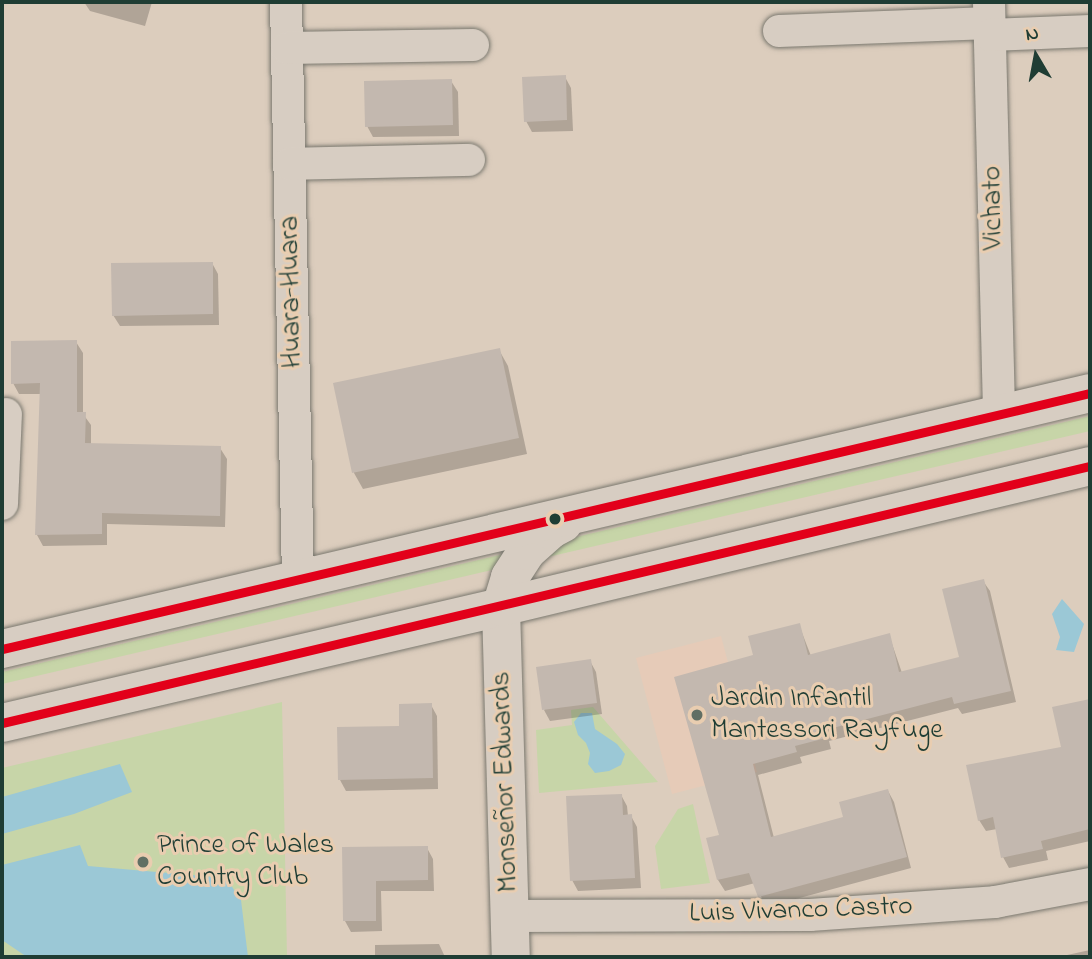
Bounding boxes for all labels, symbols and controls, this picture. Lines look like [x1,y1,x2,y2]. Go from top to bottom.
text: N [1024,20,1041,49]
north arrow [1001,21,1071,91]
street label: Vichato [976,166,1012,250]
street label: Huara-Huara [274,215,310,369]
unlabelled marker [548,512,562,526]
street label: Monseñor Edwards [485,671,527,893]
place label: Jardin Infantil Mantessori Rayfuge [711,682,943,748]
marker: Jardin Infantil Mantessori Rayfuge [689,707,705,723]
place label: Prince of Wales Country Club [157,829,334,895]
marker: Prince of Wales Country Club [135,854,151,870]
street label: Luis Vivanco Castro [689,890,913,932]

